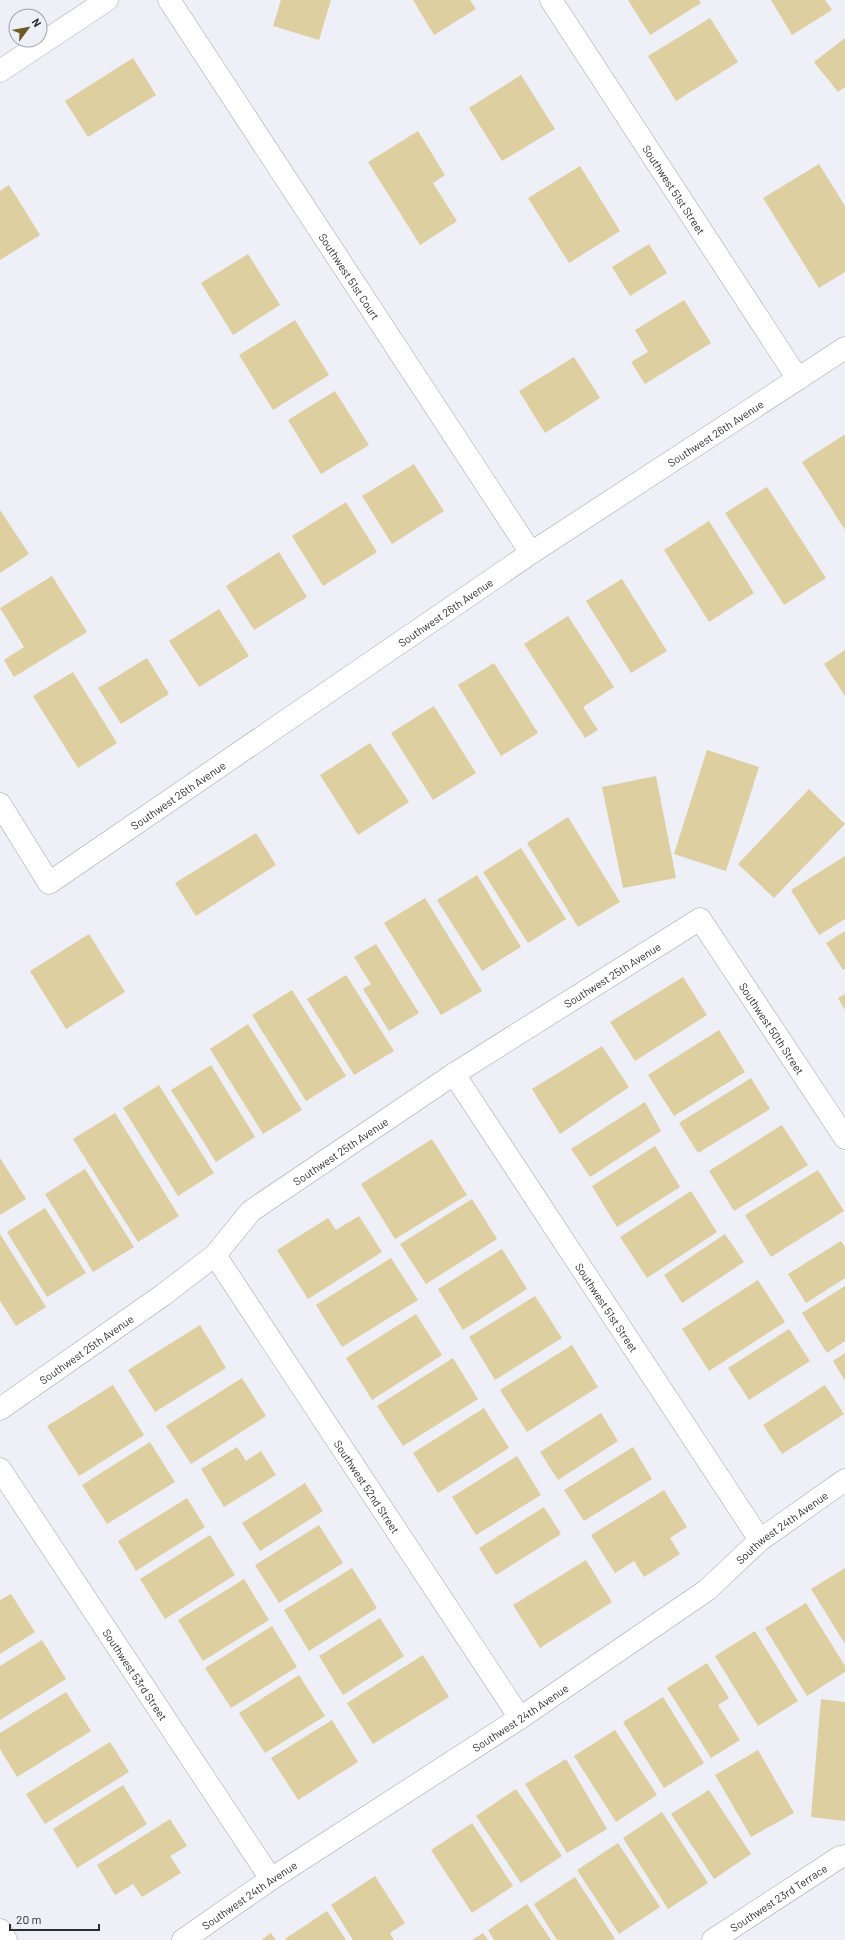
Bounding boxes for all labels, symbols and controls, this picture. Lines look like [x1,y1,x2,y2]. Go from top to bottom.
north arrow [8,8,48,48]
text: N [29,16,44,29]
street label: Southwest 51st Street [641,142,708,236]
street label: Southwest 51st Court [317,230,383,322]
street label: Southwest 26th Avenue [665,397,766,469]
street label: Southwest 26th Avenue [395,575,495,649]
street label: Southwest 26th Avenue [128,758,228,832]
street label: Southwest 25th Avenue [561,939,663,1010]
street label: Southwest 50th Street [737,980,807,1077]
street label: Southwest 25th Avenue [290,1114,390,1187]
street label: Southwest 51st Street [573,1260,641,1354]
street label: Southwest 25th Avenue [36,1311,136,1386]
street label: Southwest 52nd Street [332,1437,403,1535]
street label: Southwest 24th Avenue [733,1488,830,1566]
street label: Southwest 53rd Street [101,1626,171,1722]
street label: Southwest 24th Avenue [470,1681,570,1754]
street label: Southwest 24th Avenue [199,1858,299,1932]
street label: Southwest 23rd Terrace [727,1861,829,1934]
scale bar [10,1906,99,1932]
text: 20 m [16,1912,42,1926]

